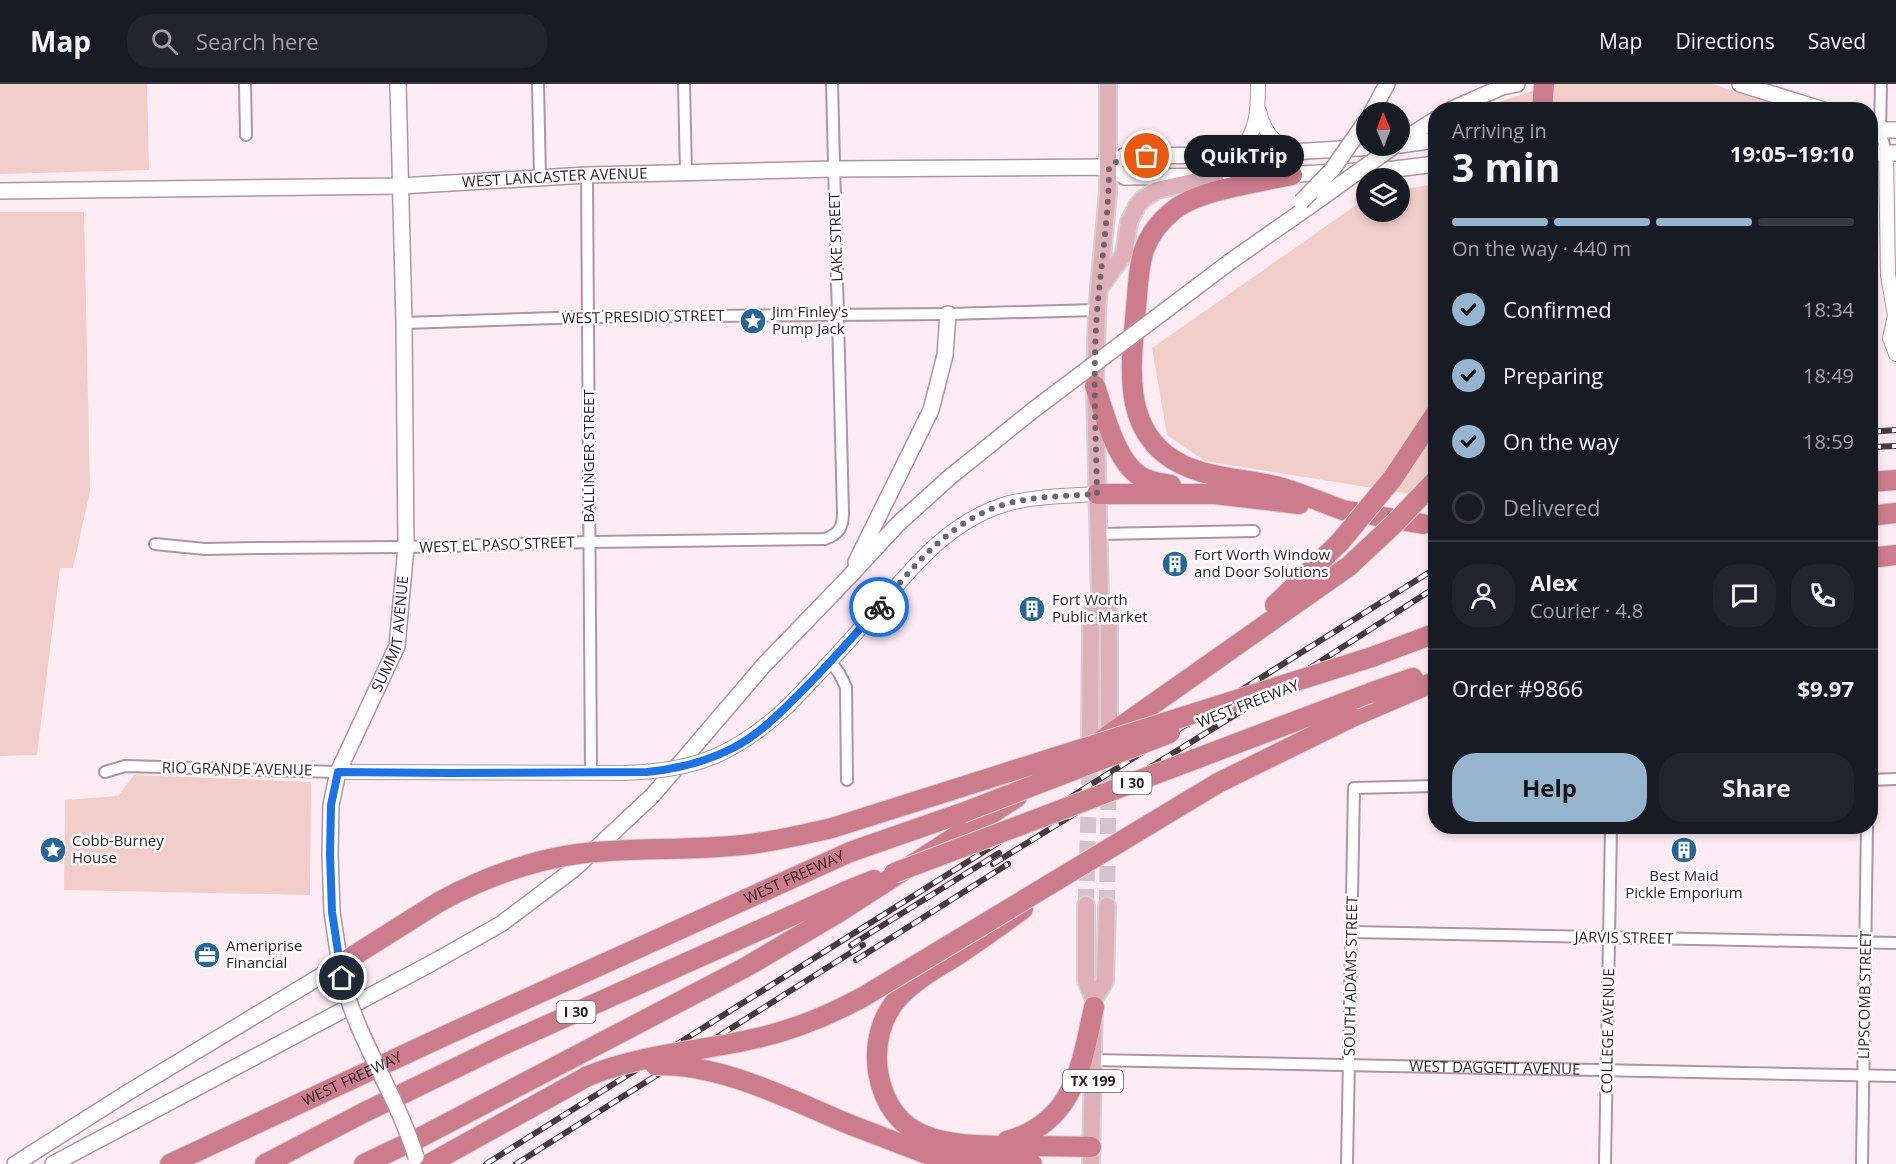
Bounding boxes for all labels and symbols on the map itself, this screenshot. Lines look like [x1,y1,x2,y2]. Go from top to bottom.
north arrow [1356,102,1410,156]
pin [1121,130,1172,181]
callout: QuikTrip [1183,135,1303,177]
street label: WEST LANCASTER AVENUE [461,163,648,191]
street label: LAKE STREET [823,191,847,282]
place label: Jim Finley's Pump Jack [770,301,849,338]
street label: WEST PRESIDIO STREET [561,305,725,327]
place icon: Jim Finley's Pump Jack [738,306,768,336]
street label: BALLINGER STREET [578,389,598,523]
street label: WEST EL PASO STREET [419,531,576,557]
place label: Fort Worth Window and Door Solutions [1194,544,1331,581]
building icon: Fort Worth Window and Door Solutions [1160,549,1190,579]
street label: SUMMIT AVENUE [366,575,412,695]
courier [849,577,909,637]
place label: Fort Worth Public Market [1052,589,1148,626]
building icon: Fort Worth Public Market [1017,594,1047,624]
street label: WEST FREEWAY [1194,674,1302,732]
street label: RIO GRANDE AVENUE [162,757,312,779]
road number: I 30 [1112,772,1152,794]
place label: Cobb-Burney House [72,830,164,867]
place icon: Cobb-Burney House [38,835,68,865]
building icon: Best Maid Pickle Emporium [1669,835,1699,865]
street label: WEST FREEWAY [741,845,848,908]
place label: Best Maid Pickle Emporium [1625,865,1743,902]
street label: SOUTH ADAMS STREET [1339,895,1361,1056]
street label: JARVIS STREET [1572,926,1674,948]
street label: LIPSCOMB STREET [1853,930,1875,1059]
place label: Ameriprise Financial [226,935,302,972]
office icon: Ameriprise Financial [192,940,222,970]
pin [316,952,367,1003]
street label: COLLEGE AVENUE [1596,968,1618,1094]
road number: I 30 [556,1001,596,1023]
street label: WEST FREEWAY [299,1046,405,1110]
street label: WEST DAGGETT AVENUE [1409,1055,1581,1079]
road number: TX 199 [1063,1070,1123,1092]

